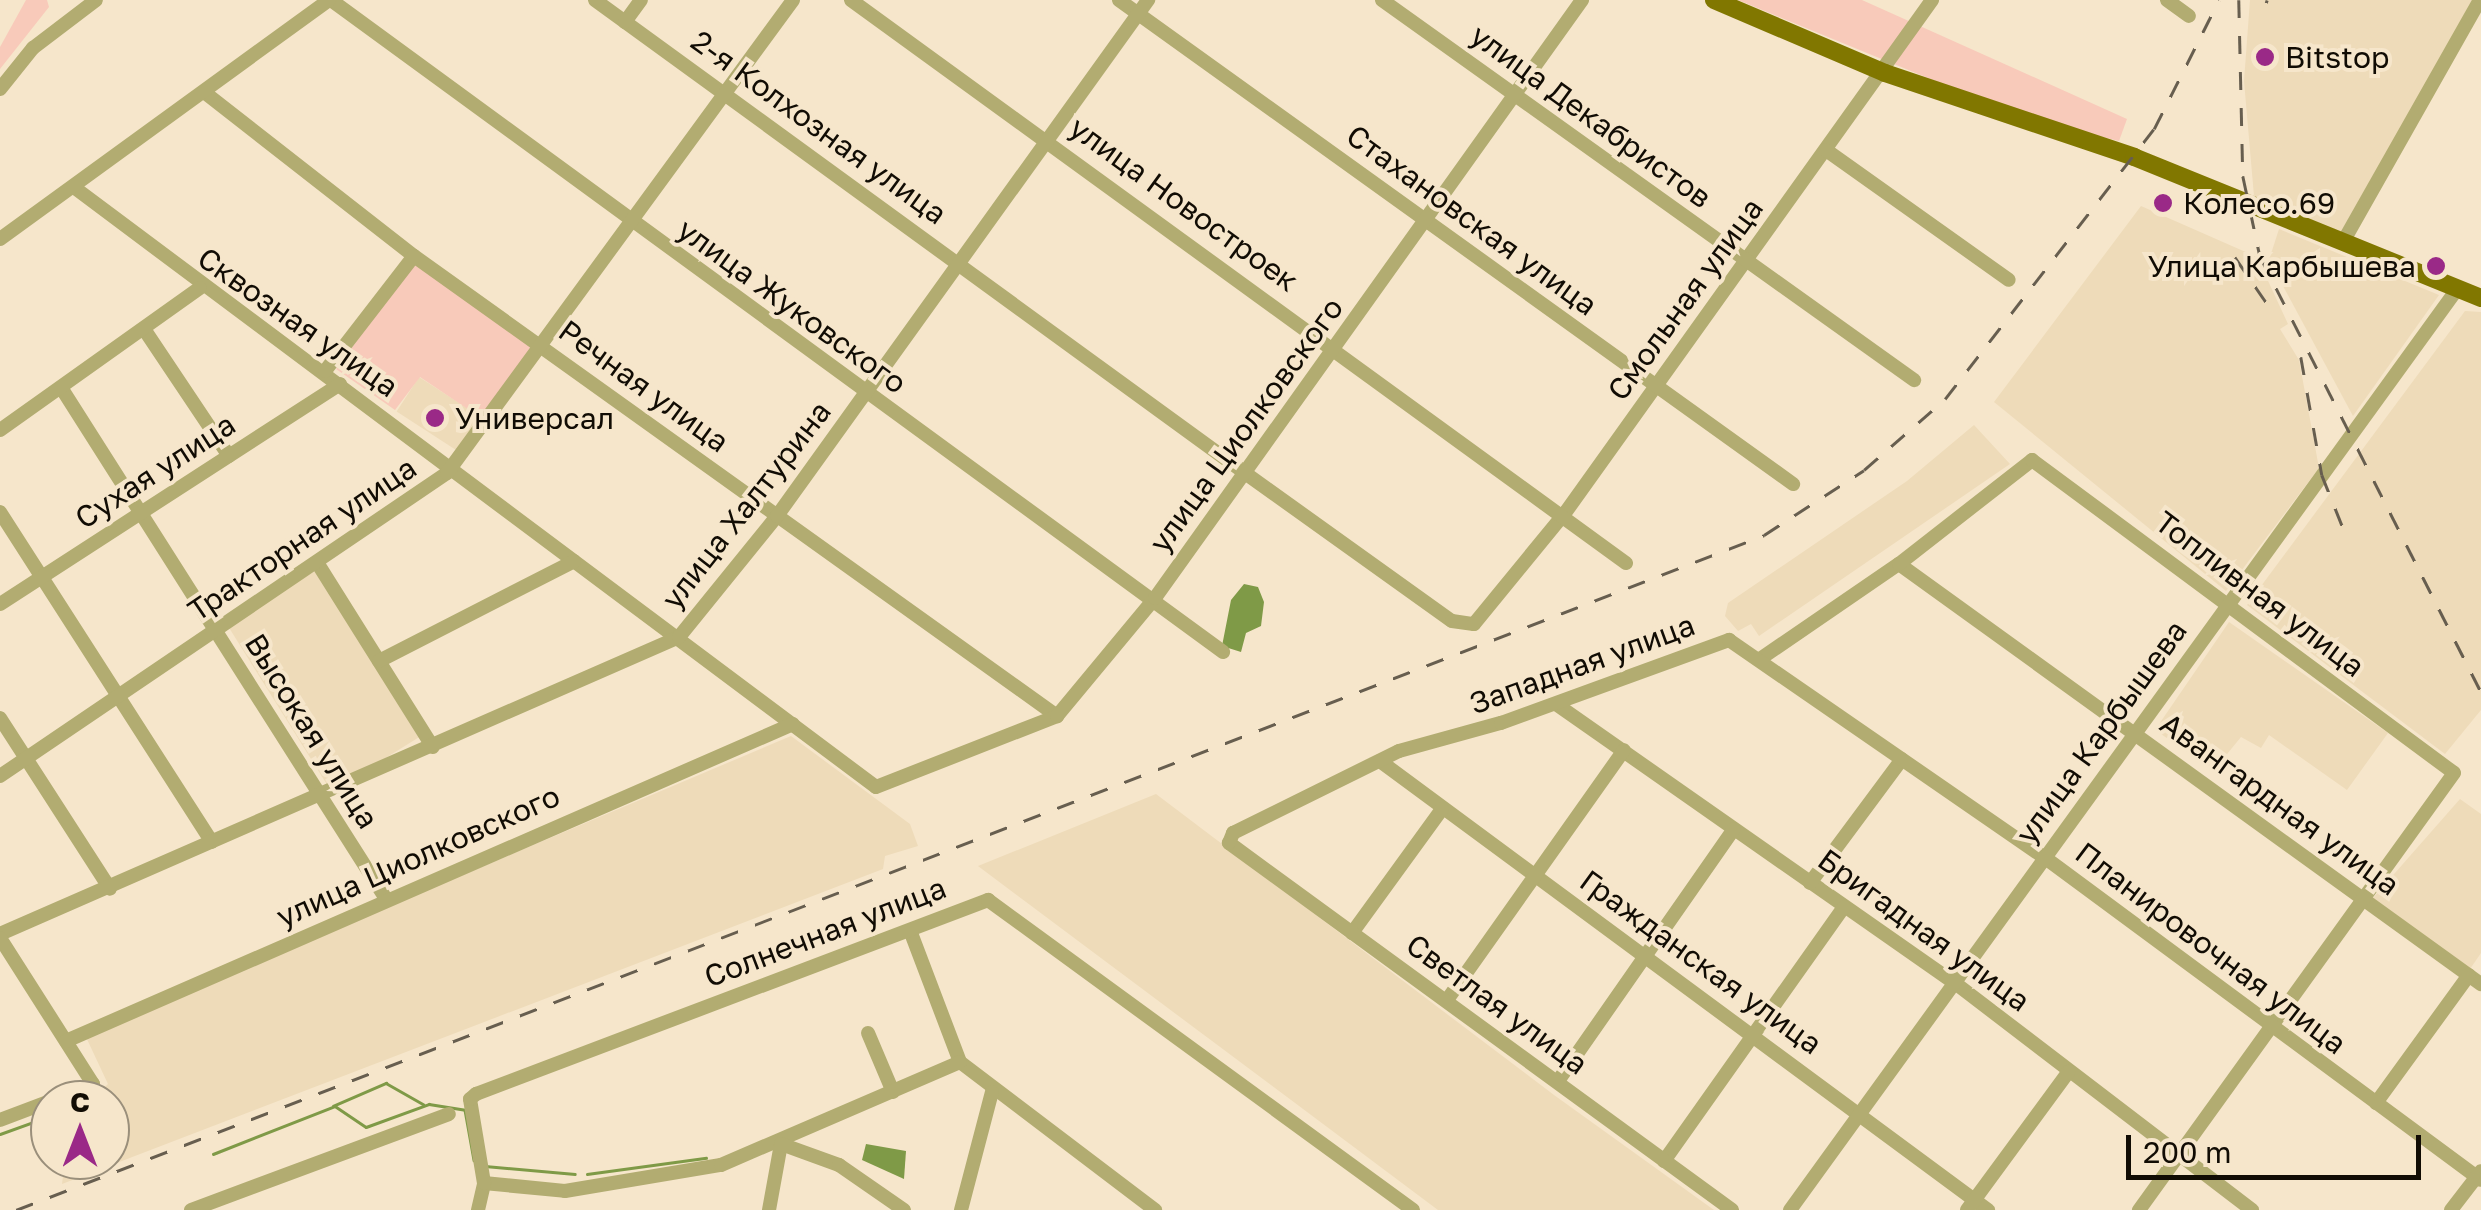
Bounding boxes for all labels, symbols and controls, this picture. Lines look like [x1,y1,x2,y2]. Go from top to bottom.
street label: улица Декабристов [1464,17,1718,215]
street label: 2-я Колхозная улица [684,22,954,232]
place label: Bitstop [2285,39,2389,75]
marker: Bitstop [2254,46,2276,68]
street label: улица Новостроек [1063,109,1305,299]
street label: Стахановская улица [1340,117,1604,323]
place label: Колесо.69 [2183,185,2335,221]
street label: Смольная улица [1600,191,1770,407]
marker: Колесо.69 [2152,192,2174,214]
street label: улица Жуковского [671,211,913,401]
street label: Сквозная улица [191,240,405,404]
place label: Улица Карбышева [2148,248,2416,284]
marker: Улица Карбышева [2425,255,2447,277]
street label: улица Циолковского [1142,291,1350,559]
street label: Речная улица [552,312,736,460]
street label: улица Халтурина [654,394,838,616]
place label: Универсал [455,400,614,436]
street label: Сухая улица [68,406,242,536]
marker: Универсал [424,407,446,429]
street label: Тракторная улица [181,449,423,629]
street label: Топливная улица [2148,504,2372,684]
street label: Западная улица [1464,607,1700,721]
street label: улица Карбышева [2008,613,2194,851]
street label: Высокая улица [238,627,386,835]
street label: Авангардная улица [2154,705,2406,903]
street label: улица Циолковского [271,777,565,935]
street label: Планировочная улица [2069,835,2353,1061]
street label: Бригадная улица [1811,841,2037,1019]
street label: Гражданская улица [1573,862,1829,1062]
street label: Солнечная улица [699,869,951,995]
street label: Светлая улица [1399,926,1595,1082]
north arrow [30,1080,130,1180]
text: С [70,1085,90,1118]
scale bar [2131,1115,2426,1177]
text: 200 m [2143,1134,2232,1170]

